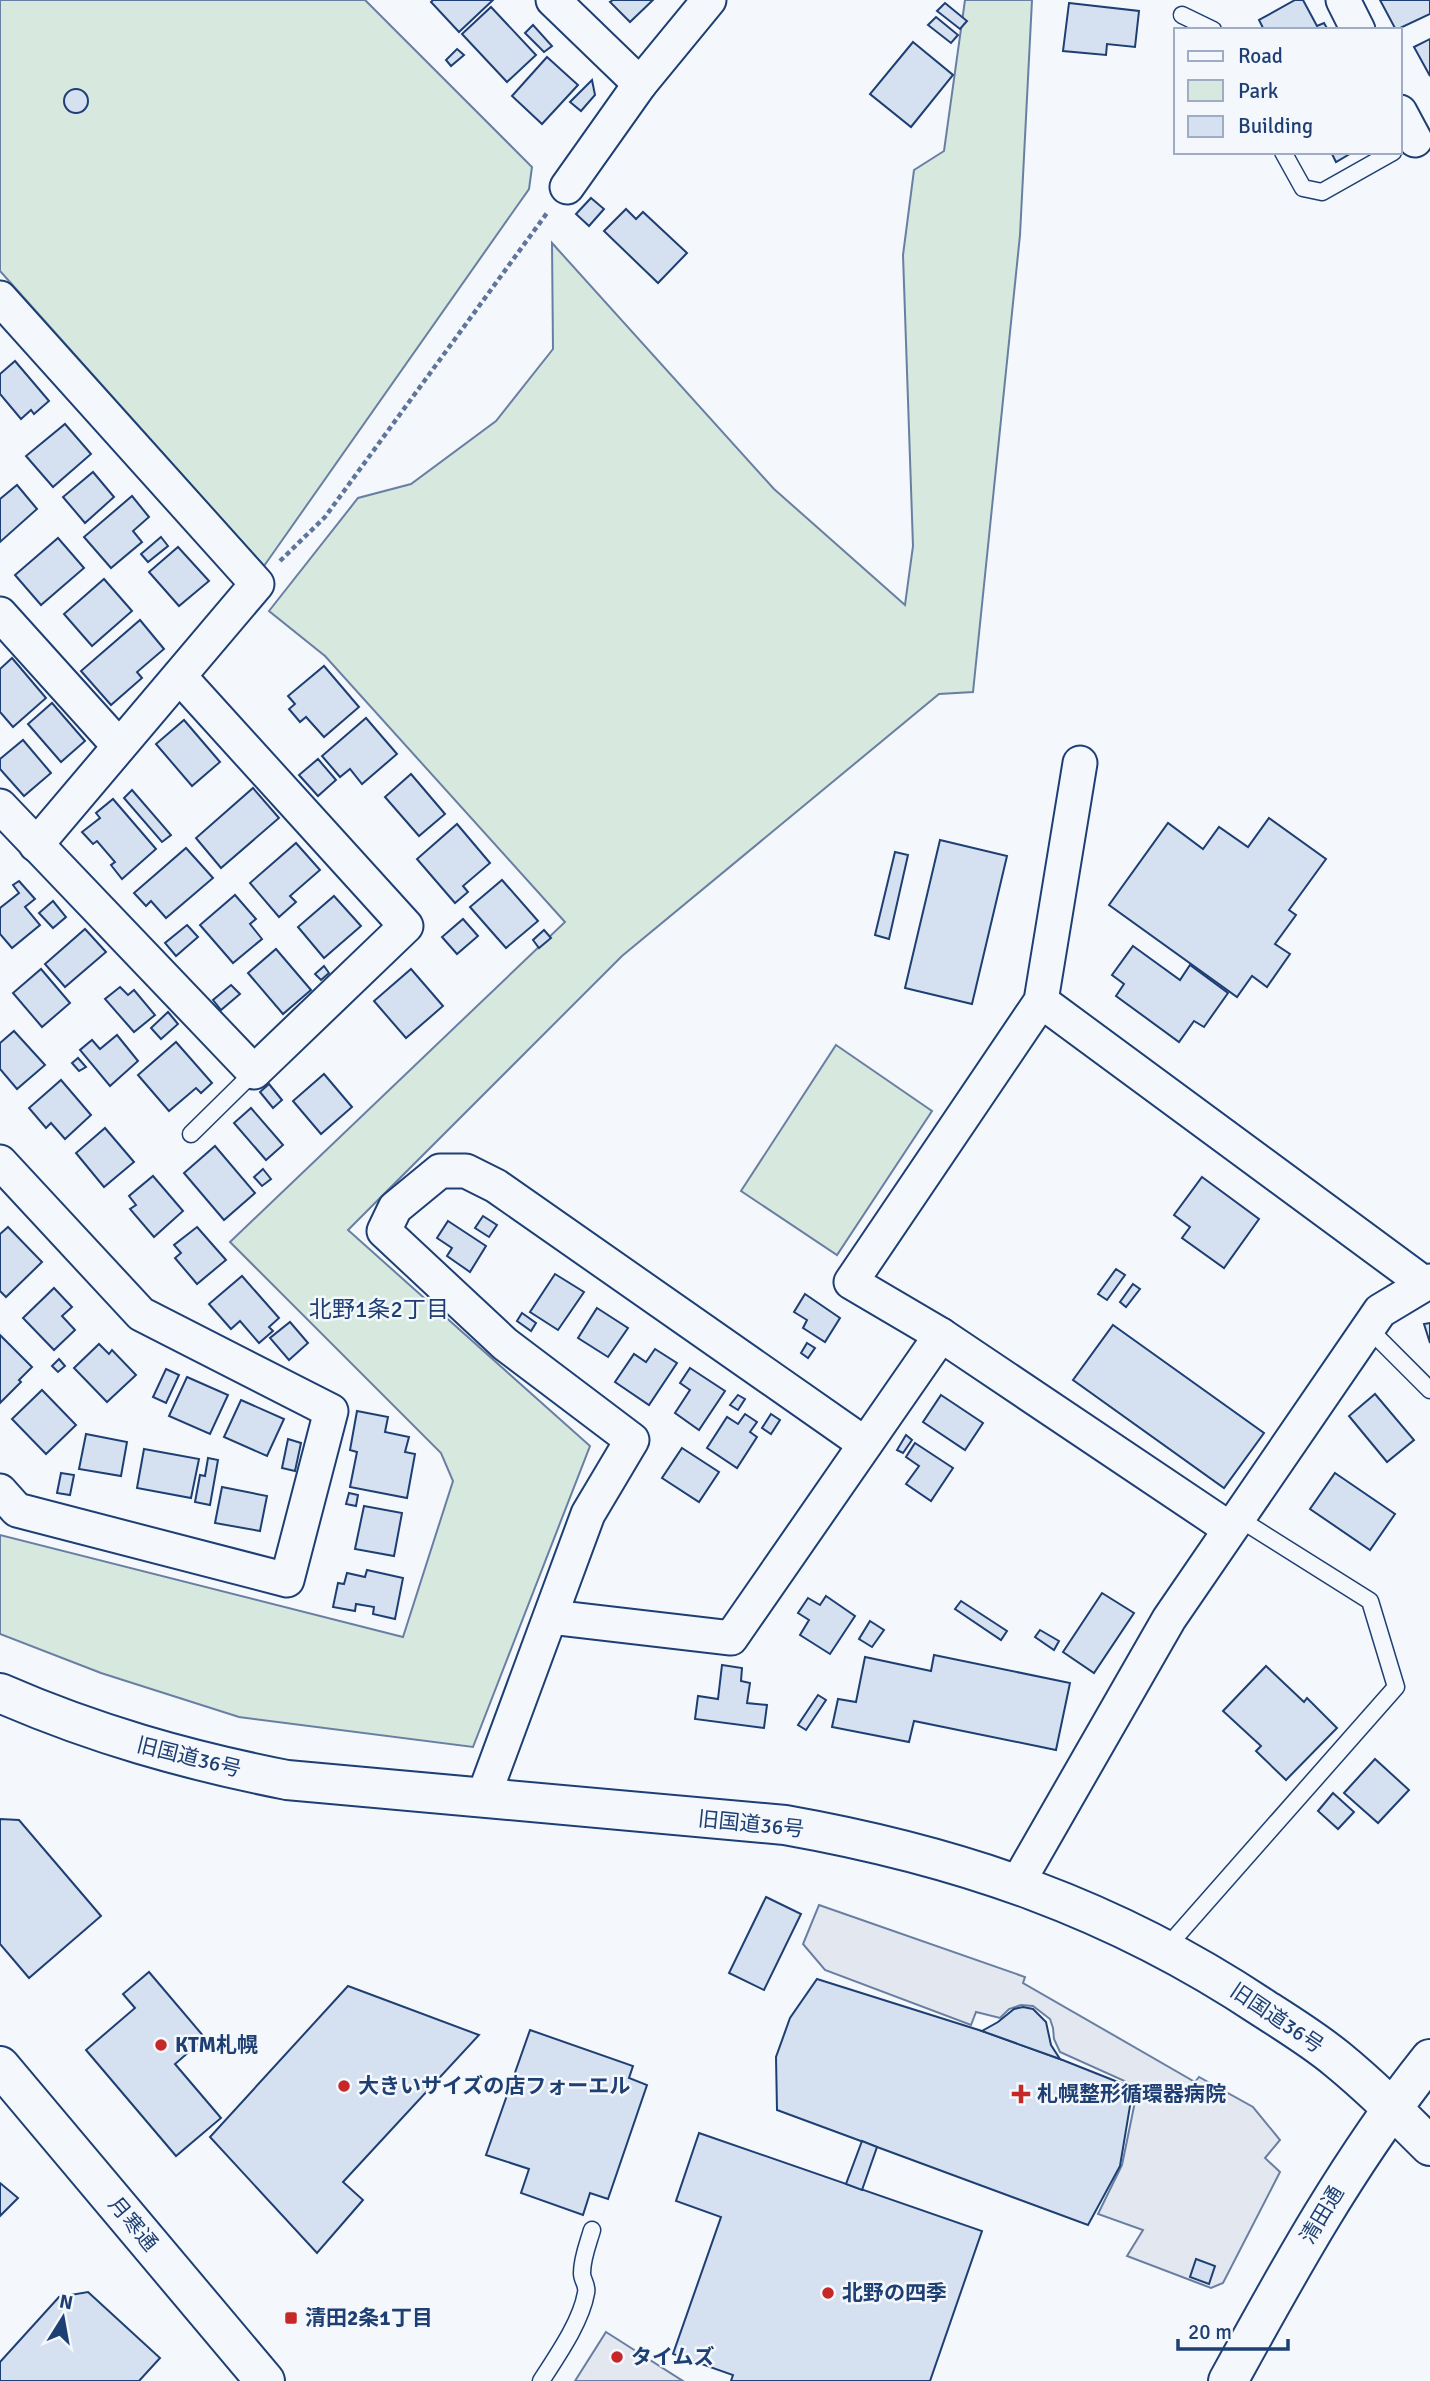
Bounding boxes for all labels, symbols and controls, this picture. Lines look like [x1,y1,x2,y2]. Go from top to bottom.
legend [1174,28,1402,154]
text: Road [1238,43,1283,69]
text: Park [1238,78,1279,104]
text: Building [1238,113,1313,139]
district label: 北野1条2丁目 [309,1295,449,1324]
street label: 旧国道36号 [134,1731,244,1783]
street label: 旧国道36号 [697,1805,805,1843]
street label: 旧国道36号 [1226,1977,1328,2059]
place label: KTM札幌 [175,2032,258,2058]
marker: KTM札幌 [153,2037,169,2053]
place label: 大きいサイズの店フォーエル [358,2073,630,2099]
marker: 大きいサイズの店フォーエル [336,2078,352,2094]
place label: 札幌整形循環器病院 [1037,2081,1226,2107]
marker: 札幌整形循環器病院 [1011,2084,1031,2104]
street label: 清田通 [1295,2181,1349,2249]
street label: 月寒通 [103,2192,163,2256]
place label: 北野の四季 [842,2280,947,2306]
north arrow [28,2283,98,2353]
marker: 北野の四季 [820,2285,836,2301]
text: N [57,2289,75,2315]
place label: 清田2条1丁目 [305,2305,433,2331]
scale bar [1178,2308,1288,2352]
marker: 清田2条1丁目 [283,2310,299,2326]
text: 20 m [1188,2319,1232,2345]
place label: タイムズ [631,2344,715,2370]
marker: タイムズ [609,2349,625,2365]

